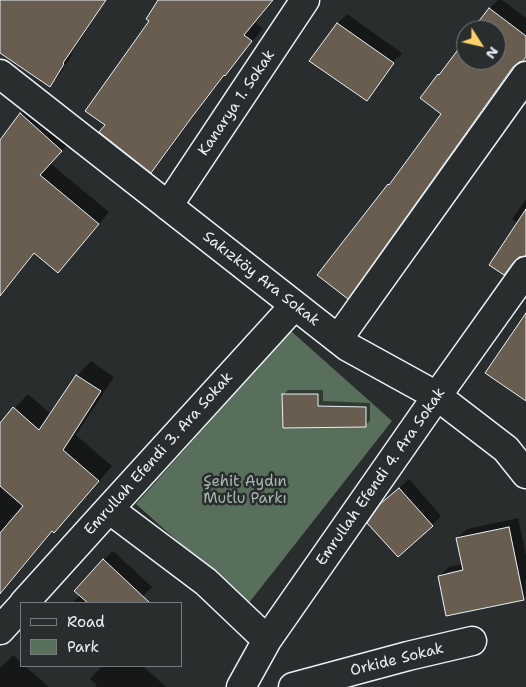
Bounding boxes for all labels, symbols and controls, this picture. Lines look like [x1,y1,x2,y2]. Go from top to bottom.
north arrow [456,20,506,70]
text: N [482,43,503,63]
street label: Kanarya 1. Sokak [195,47,279,159]
street label: Sakızköy Ara Sokak [199,228,323,330]
street label: Emrullah Efendi 3. Ara Sokak [81,369,237,539]
street label: Emrullah Efendi 4. Ara Sokak [313,385,449,569]
park label: Şehit Aydın Mutlu Parkı [203,473,287,508]
legend [20,602,182,667]
text: Road [67,612,105,632]
text: Park [67,637,99,657]
street label: Orkide Sokak [348,640,446,680]

